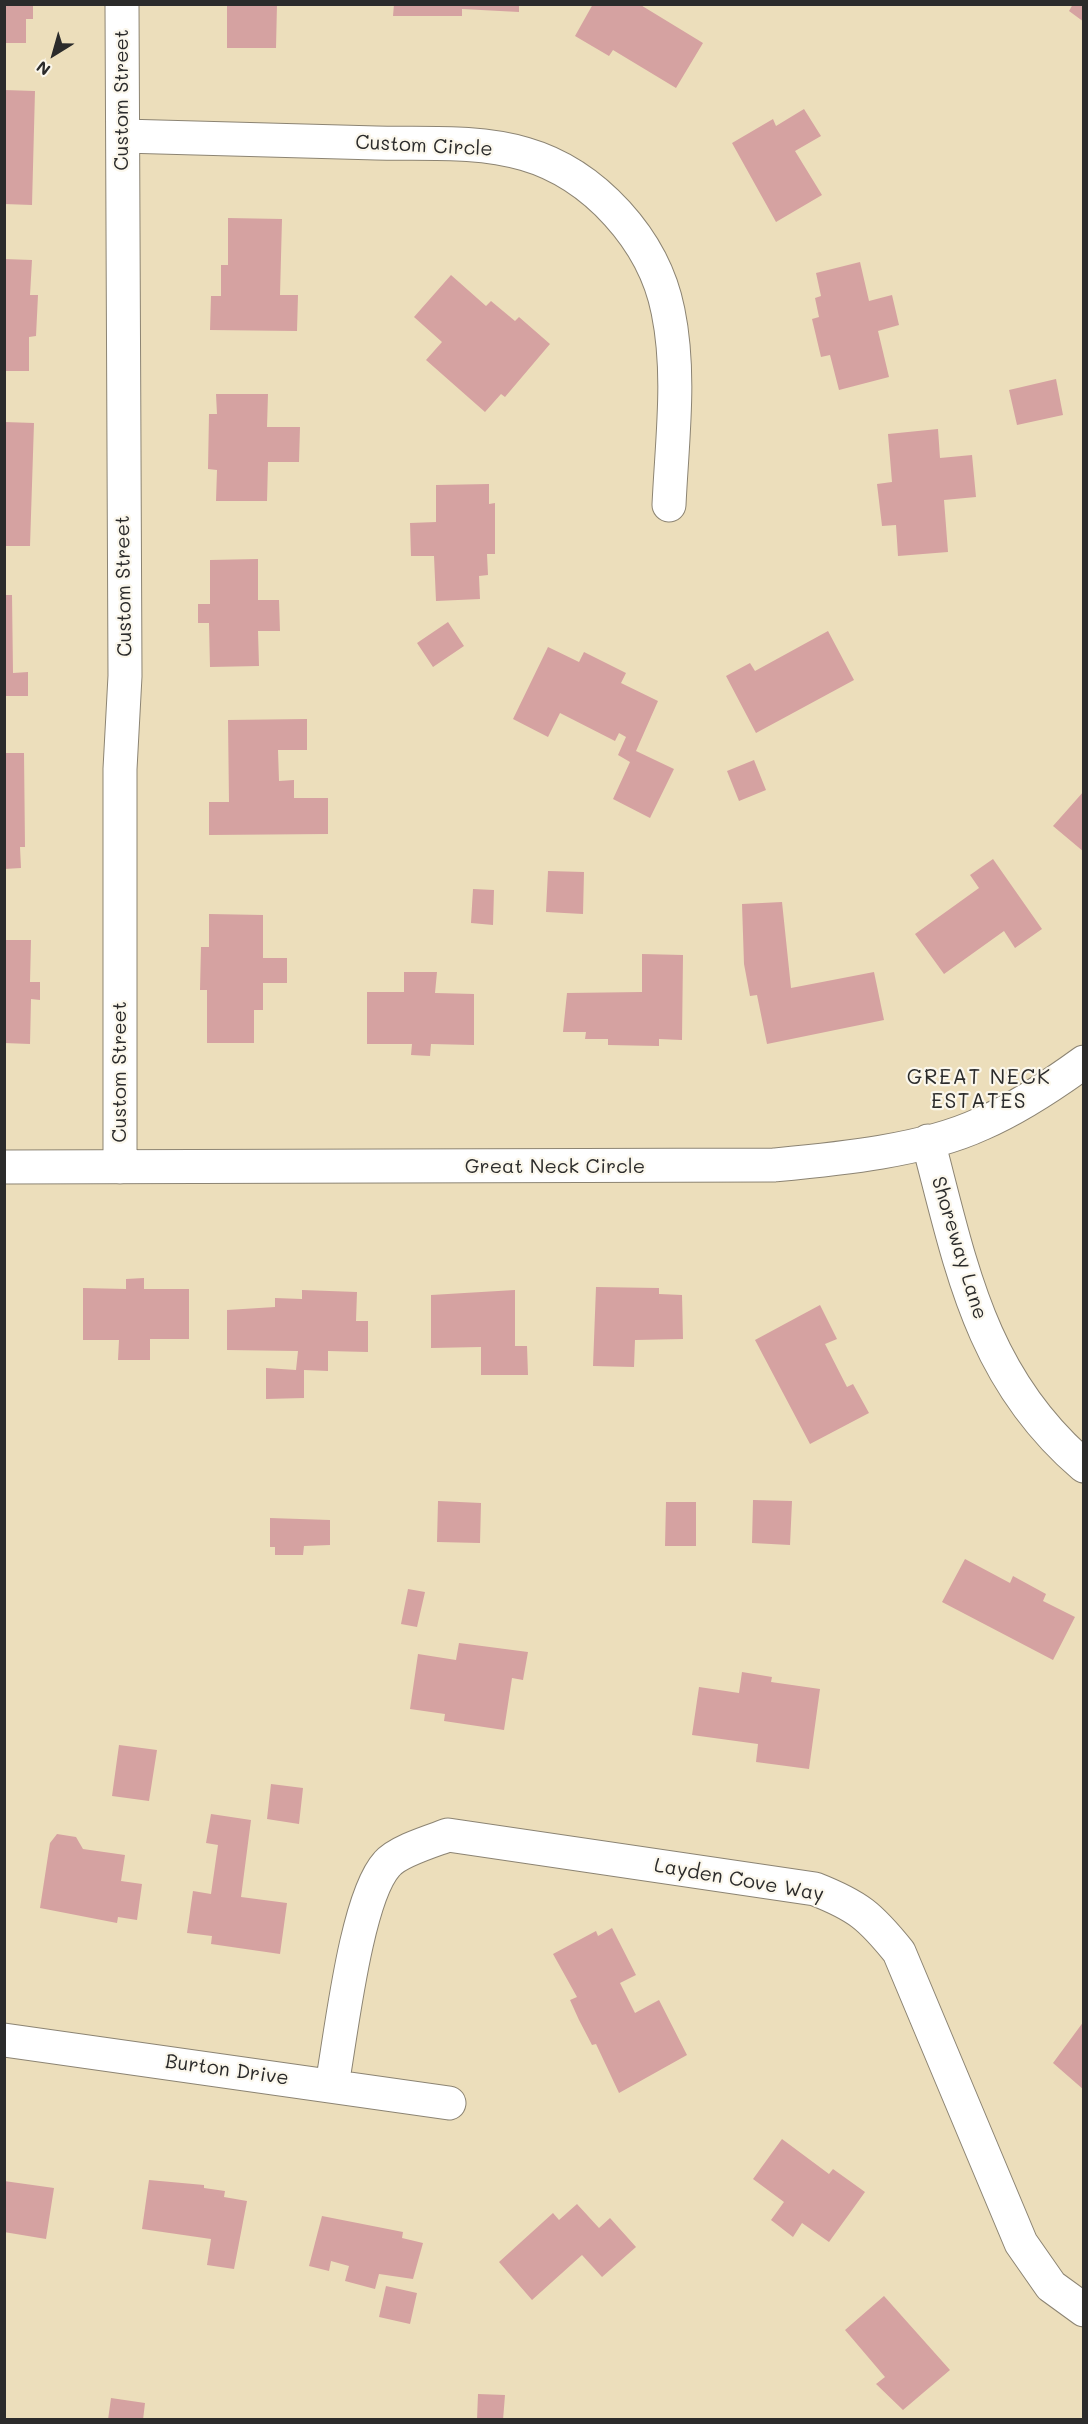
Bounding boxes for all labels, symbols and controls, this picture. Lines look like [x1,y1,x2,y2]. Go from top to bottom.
north arrow [24,24,84,84]
street label: Custom Street [110,29,134,171]
text: N [32,57,54,81]
street label: Custom Circle [355,130,493,162]
street label: Custom Street [111,515,137,657]
street label: Custom Street [108,1001,132,1143]
district label: GREAT NECK ESTATES [907,1065,1051,1115]
street label: Great Neck Circle [465,1155,645,1179]
street label: Shoreway Lane [926,1174,992,1322]
street label: Layden Cove Way [652,1853,826,1907]
street label: Burton Drive [164,2049,290,2091]

